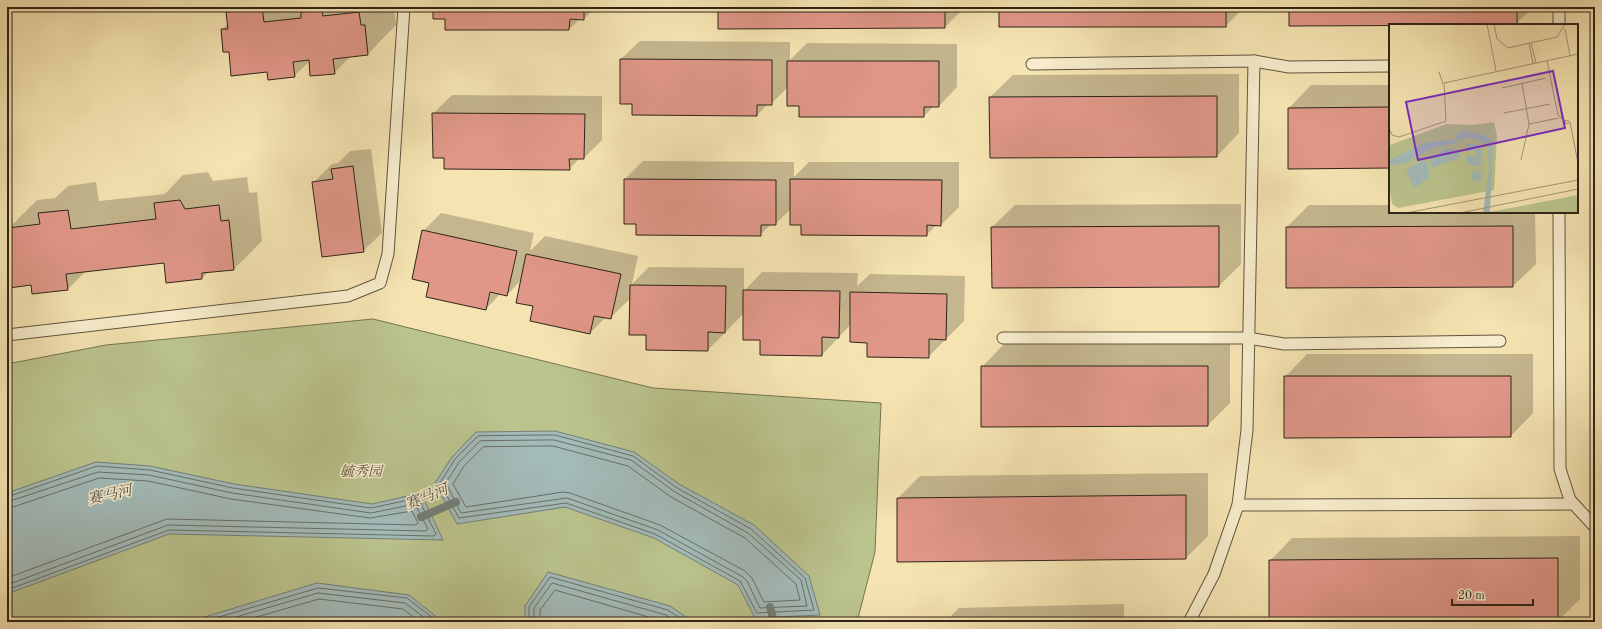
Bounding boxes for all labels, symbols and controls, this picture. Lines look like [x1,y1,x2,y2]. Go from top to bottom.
inset map [1389,24,1578,213]
park label: 毓秀园 [340,464,384,479]
water label: 赛马河 [403,480,453,513]
water label: 赛马河 [86,481,136,508]
scale bar [1452,581,1533,607]
text: 20 m [1458,590,1485,602]

